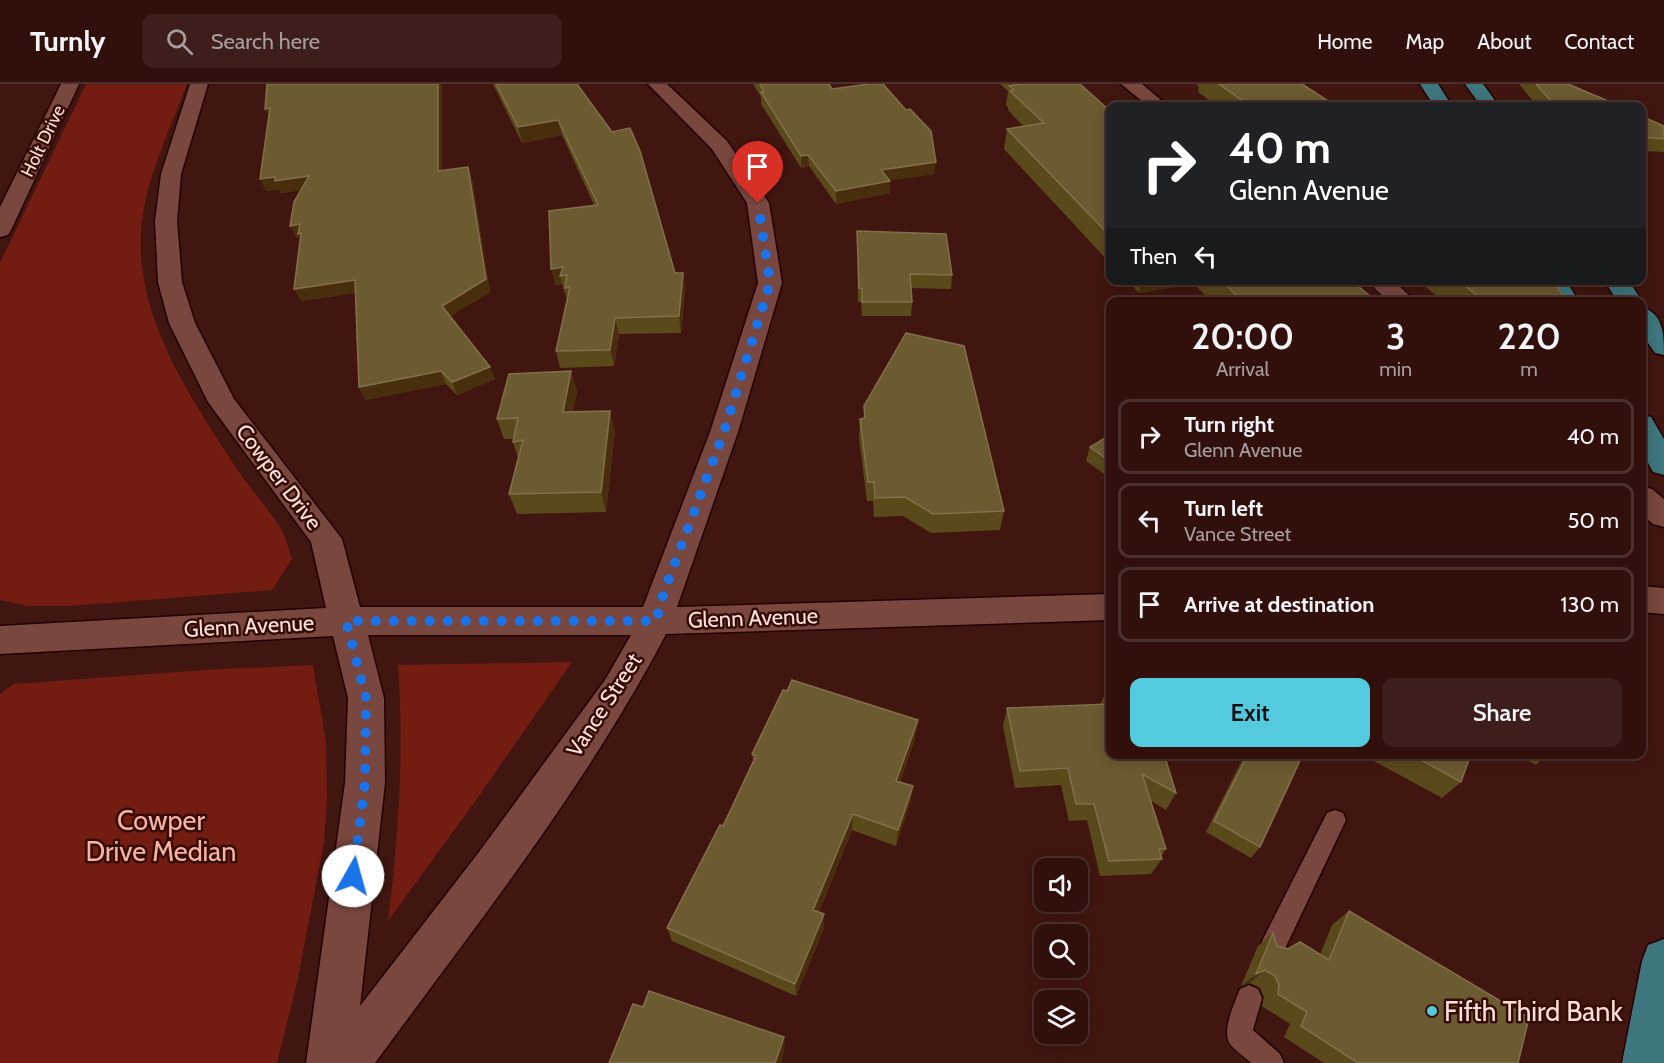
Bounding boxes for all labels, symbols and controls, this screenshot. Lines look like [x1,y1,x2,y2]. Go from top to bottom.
search box [142,14,562,68]
text: Turnly [30,24,106,58]
icon: search [163,25,196,58]
text: Search here [211,28,320,55]
text: Home [1317,29,1373,54]
text: Map [1406,29,1444,54]
text: About [1477,29,1531,54]
text: Contact [1564,29,1634,54]
street label: Holt Drive [16,102,70,180]
text: 40 m [1229,122,1331,174]
icon: right [1130,126,1208,204]
pin [732,141,783,203]
icon: arrive [741,150,774,183]
text: Glenn Avenue [1229,174,1389,207]
icon: left [1189,240,1222,273]
text: Then [1130,243,1177,270]
text: 20:00 [1191,314,1294,358]
text: 3 [1386,314,1405,358]
text: 220 [1497,314,1561,358]
text: Arrival [1216,357,1269,381]
text: min [1379,357,1412,381]
text: m [1520,357,1538,381]
text: Turn right [1184,411,1274,438]
street label: Cowper Drive [230,419,328,535]
icon: right [1133,420,1166,453]
text: 40 m [1567,423,1619,450]
text: Glenn Avenue [1184,438,1302,462]
text: Turn left [1184,495,1263,522]
icon: left [1133,504,1166,537]
text: 50 m [1567,507,1619,534]
text: Vance Street [1184,522,1291,546]
icon: arrive [1133,588,1166,621]
text: Arrive at destination [1184,591,1374,618]
text: 130 m [1560,591,1619,618]
street label: Glenn Avenue [687,602,819,634]
street label: Glenn Avenue [183,609,315,643]
street label: Vance Street [561,648,648,762]
button: Exit [1130,678,1370,747]
button: Share [1382,678,1622,747]
park label: Cowper Drive Median [86,804,236,868]
position arrow [321,844,385,908]
map controls [1034,858,1088,1044]
button: sound [1034,858,1088,912]
button: search [1034,924,1088,978]
button: layers [1034,990,1088,1044]
place label: Fifth Third Bank [1444,995,1623,1028]
marker: Fifth Third Bank [1425,1004,1439,1018]

